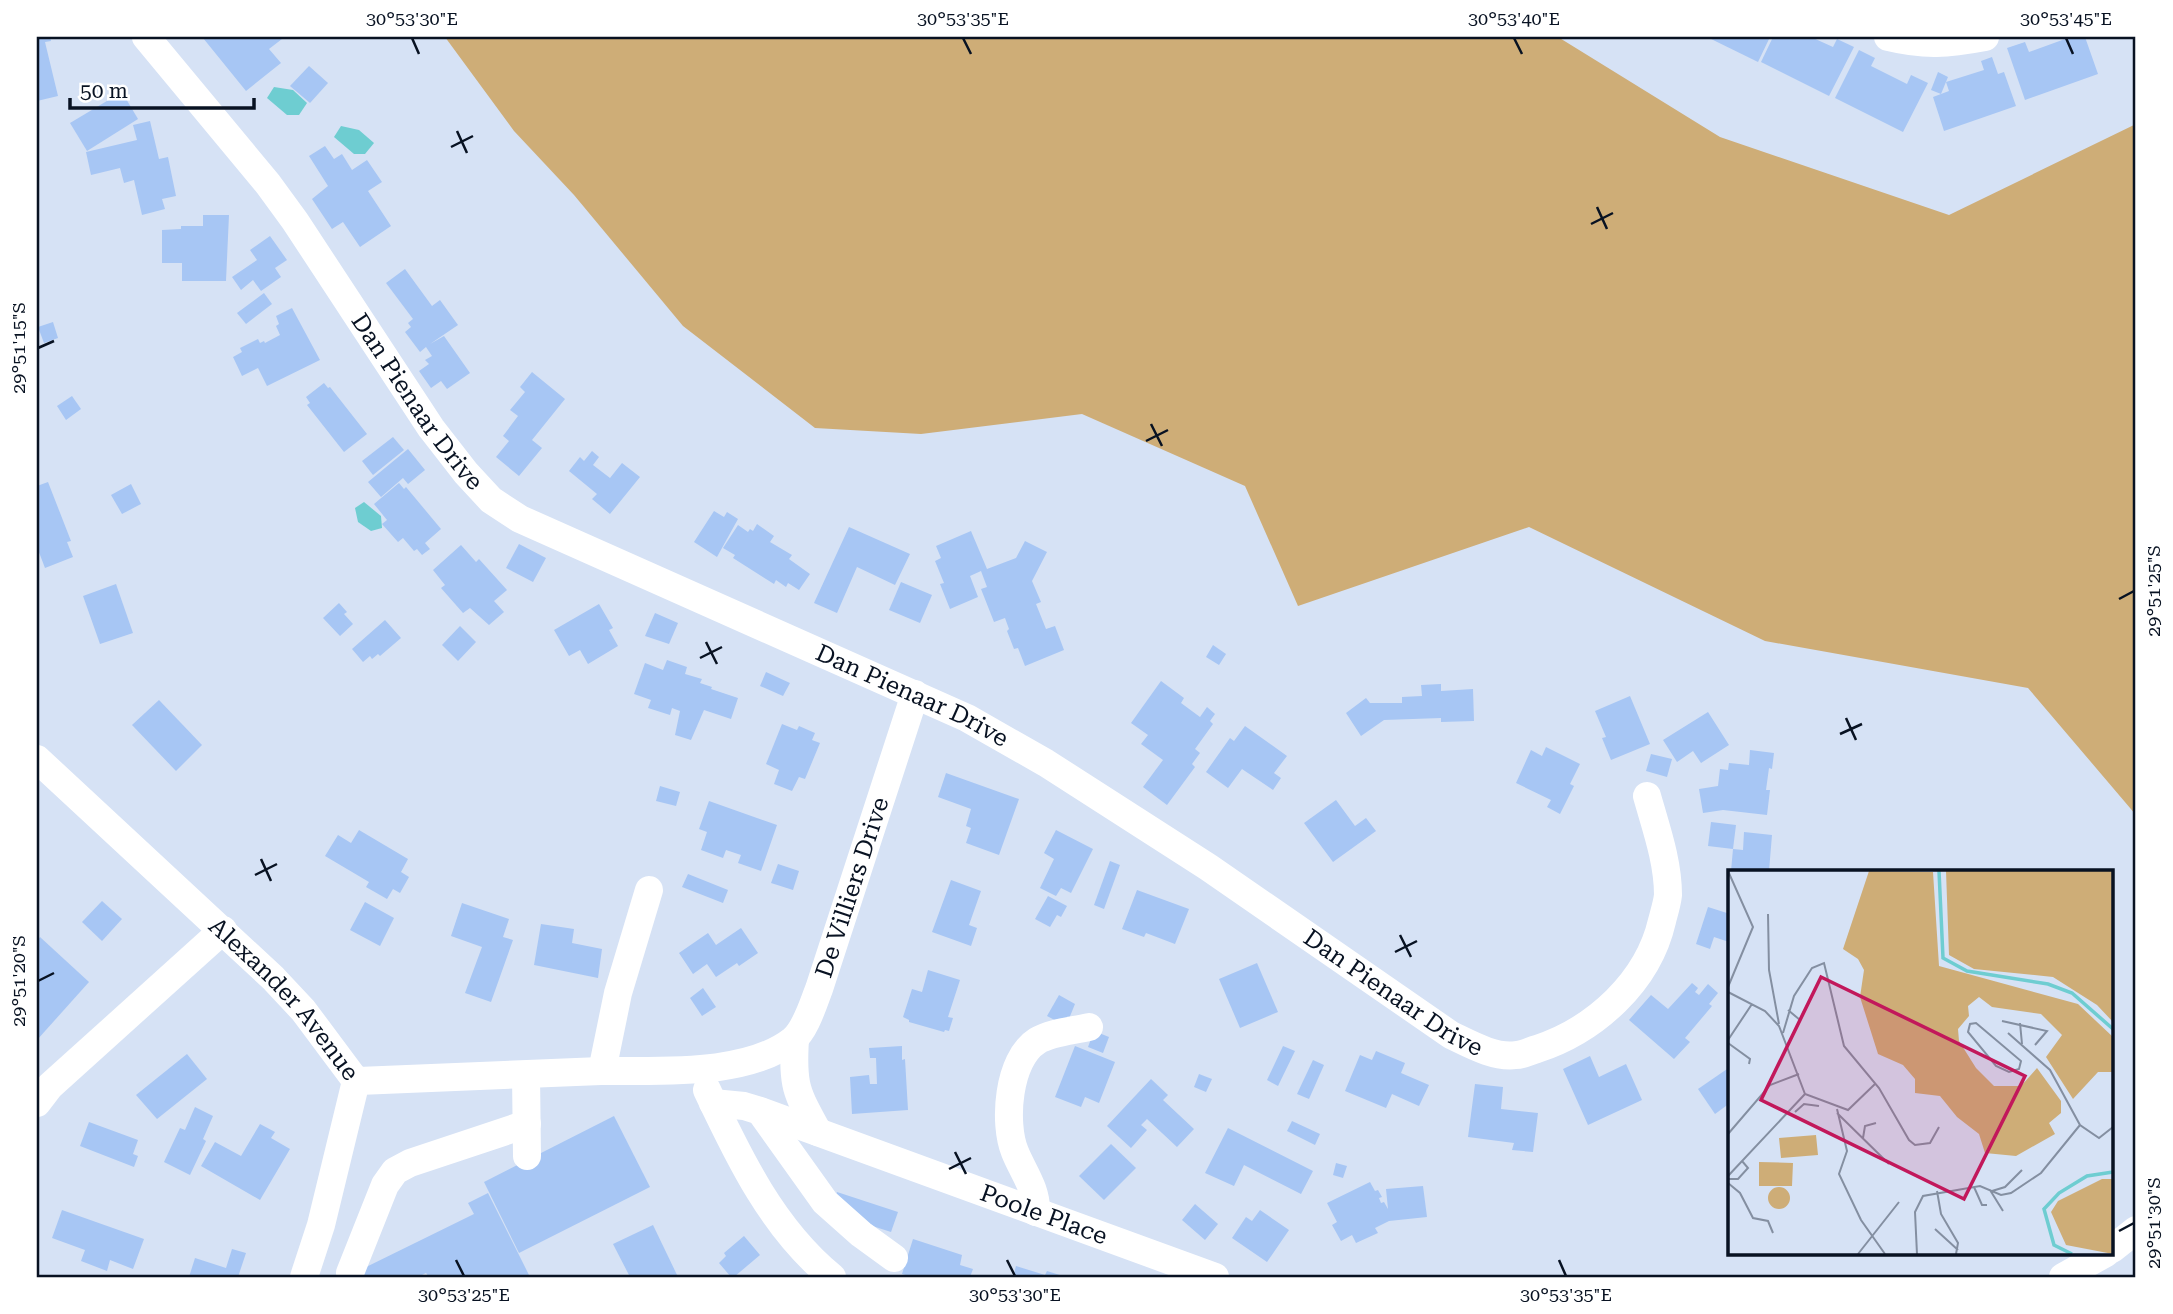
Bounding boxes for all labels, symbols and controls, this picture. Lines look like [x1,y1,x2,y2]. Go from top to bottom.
text: 30°53'30"E [366,8,458,29]
text: 30°53'35"E [917,8,1009,29]
text: 30°53'40"E [1468,8,1560,29]
text: 30°53'45"E [2020,8,2112,29]
scale bar [70,66,254,110]
text: 50 m [80,79,128,103]
text: 29°51'15"S [8,302,29,394]
street label: Dan Pienaar Drive [346,308,489,496]
text: 29°51'25"S [2143,545,2164,637]
street label: Dan Pienaar Drive [811,639,1013,753]
street label: De Villiers Drive [810,794,894,981]
inset map [1728,870,2114,1254]
street label: Alexander Avenue [203,912,365,1086]
street label: Dan Pienaar Drive [1298,923,1487,1062]
text: 29°51'20"S [8,935,29,1027]
text: 29°51'30"S [2143,1177,2164,1269]
street label: Poole Place [976,1179,1111,1251]
text: 30°53'25"E [418,1284,510,1305]
text: 30°53'30"E [969,1284,1061,1305]
text: 30°53'35"E [1520,1284,1612,1305]

